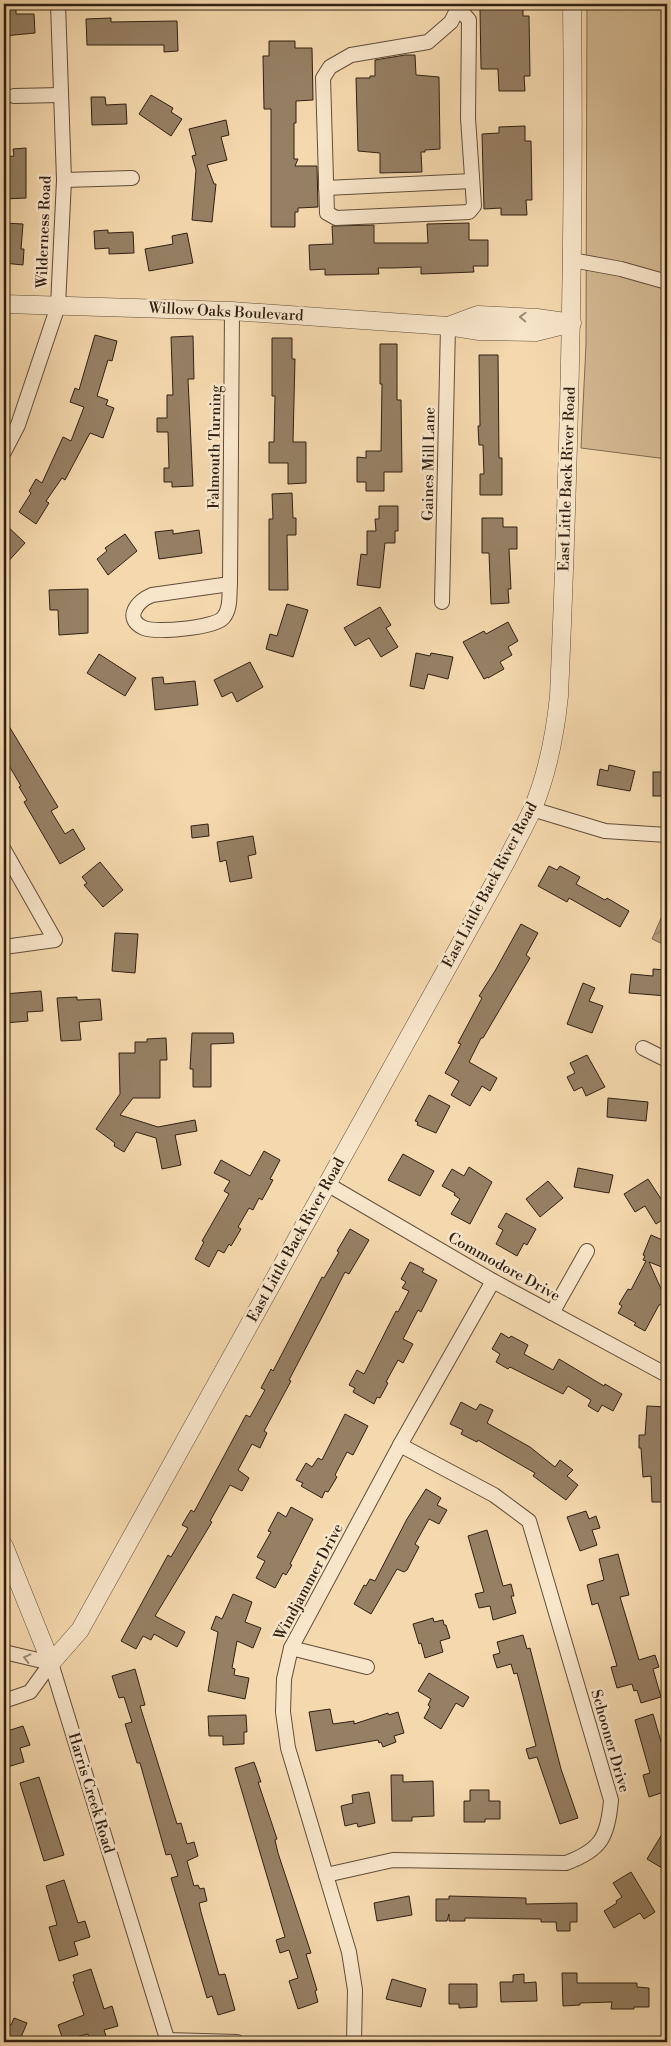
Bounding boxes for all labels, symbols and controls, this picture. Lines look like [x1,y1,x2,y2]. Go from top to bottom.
street label: Wilderness Road [33,175,55,290]
street label: Willow Oaks Boulevard [147,298,304,326]
one-way arrow [519,312,527,322]
street label: Falmouth Turning [204,385,226,509]
street label: East Little Back River Road [554,386,580,572]
street label: Gaines Mill Lane [419,407,439,521]
street label: East Little Back River Road [438,799,542,971]
street label: East Little Back River Road [243,1154,349,1325]
street label: Commodore Drive [444,1228,564,1306]
street label: Windjammer Drive [270,1520,348,1645]
one-way arrow [23,1653,32,1664]
street label: Schooner Drive [586,1687,634,1795]
street label: Harris Creek Road [64,1730,119,1856]

